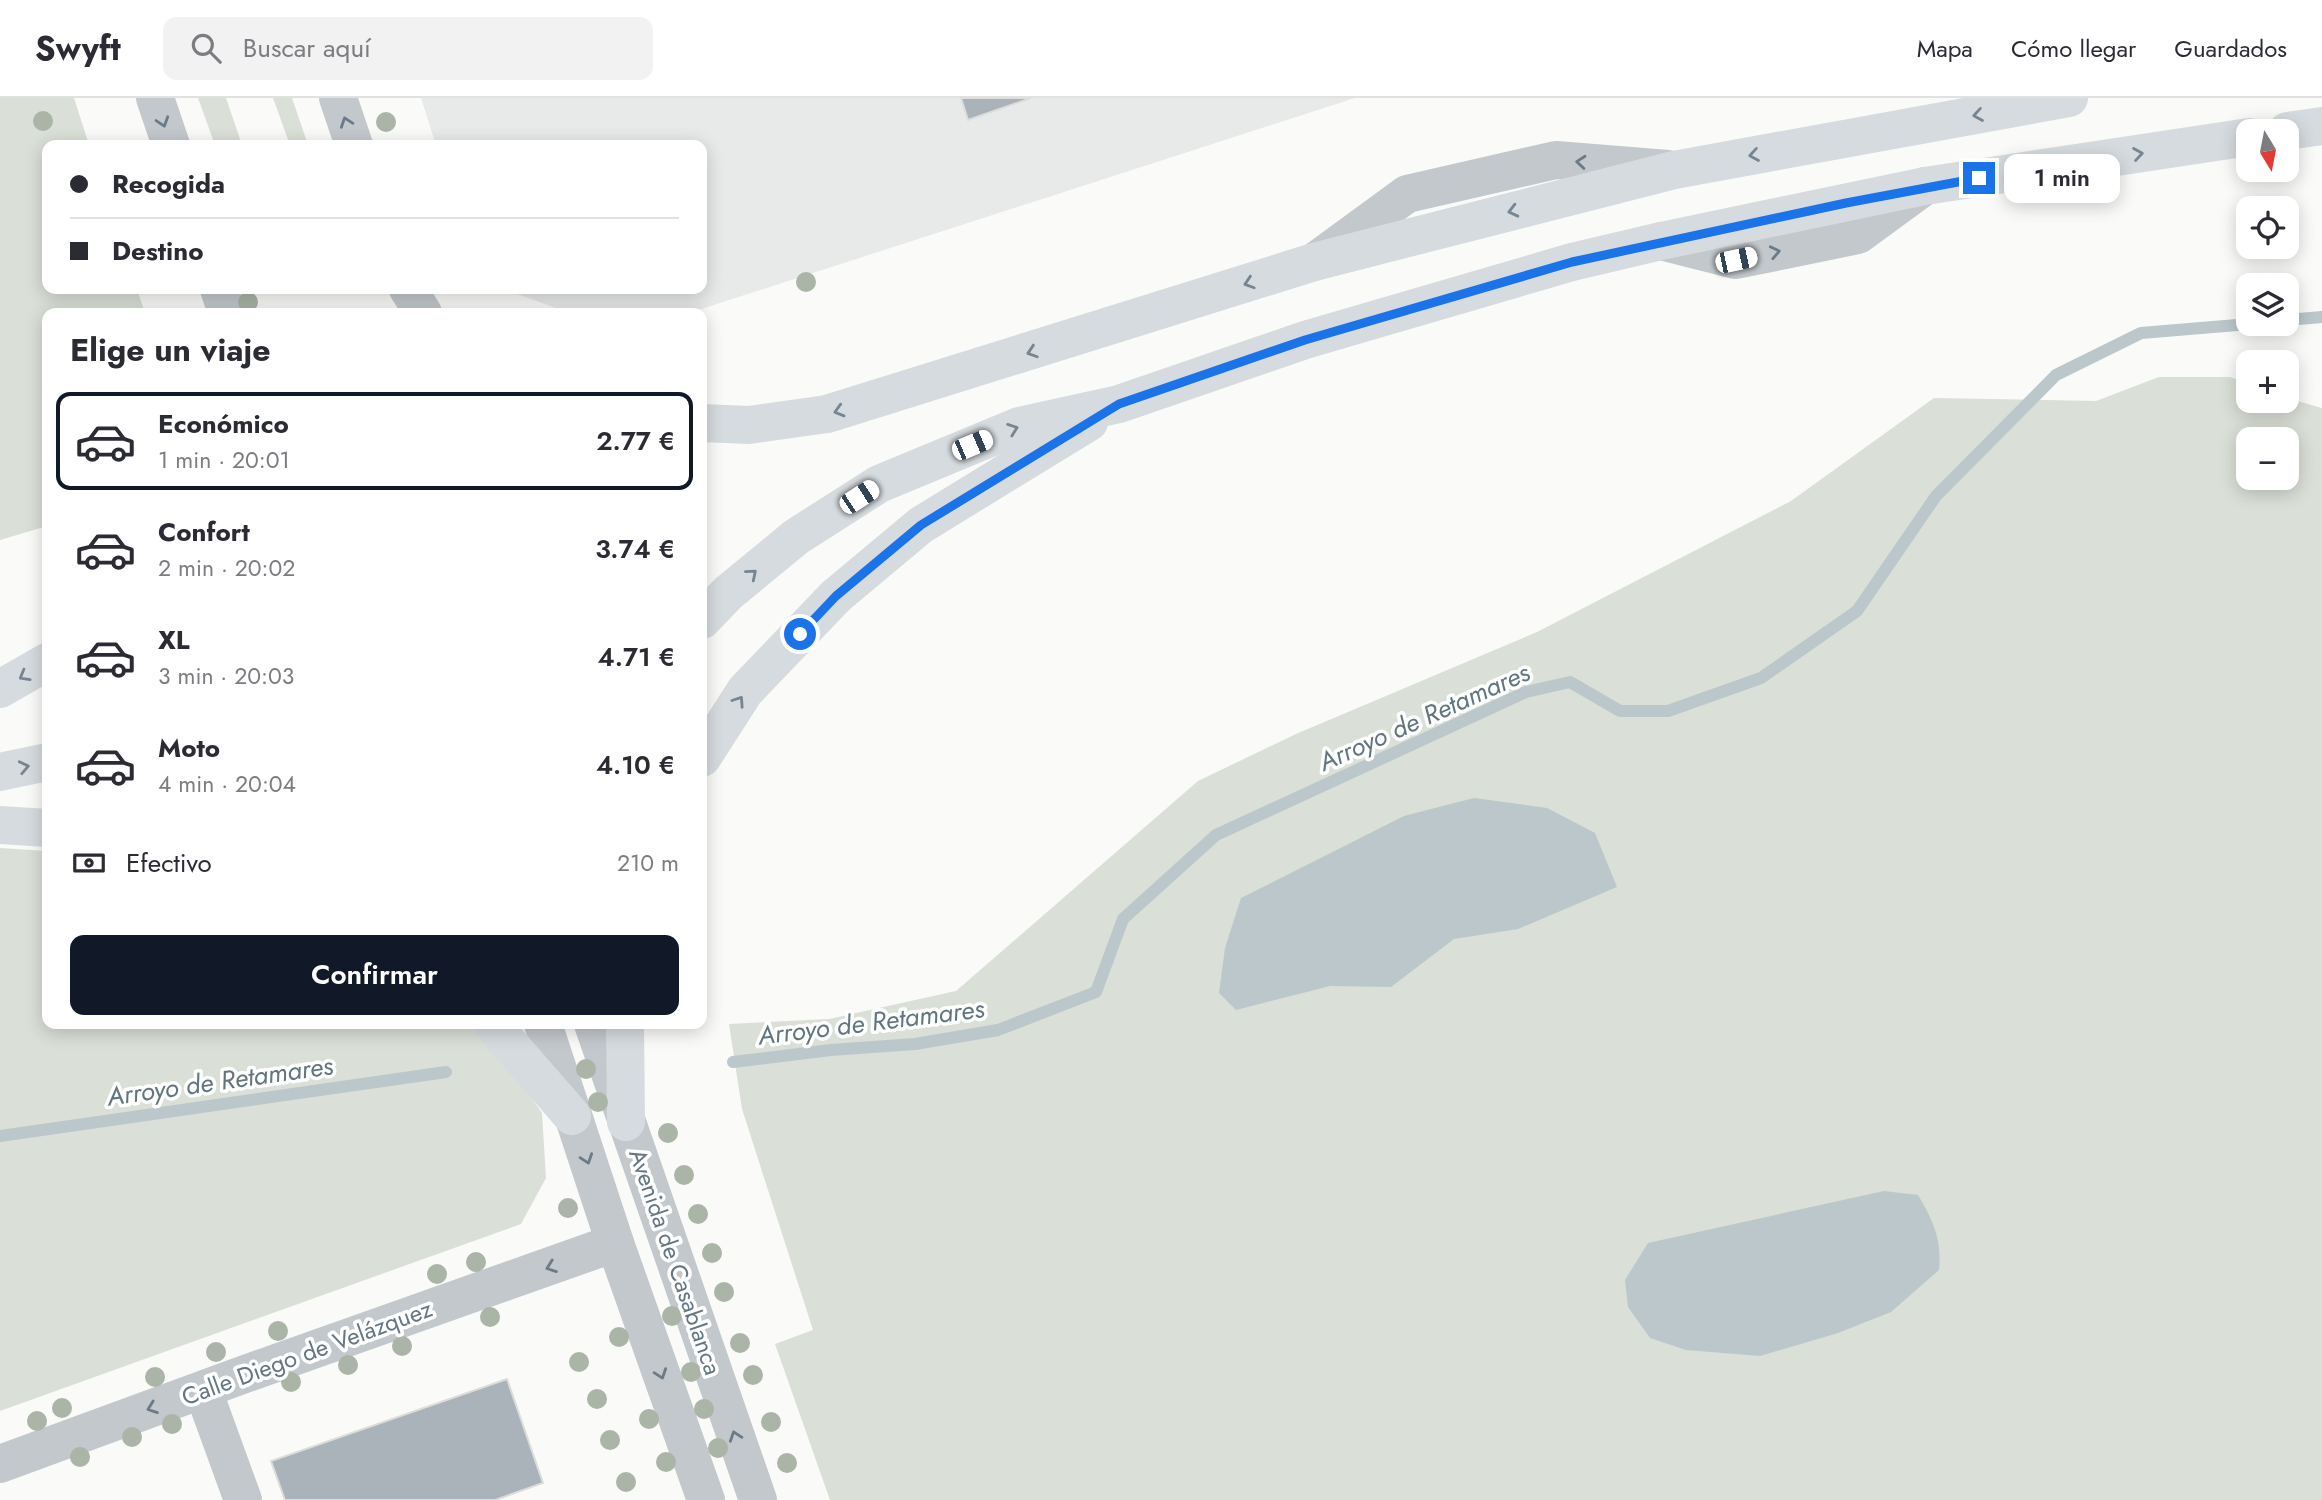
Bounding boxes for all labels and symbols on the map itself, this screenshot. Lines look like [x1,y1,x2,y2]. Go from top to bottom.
one-way arrow [1972,106,1984,121]
one-way arrow [155,115,169,127]
one-way arrow [340,116,354,128]
north arrow [2236,119,2300,182]
one-way arrow [1748,147,1760,162]
one-way arrow [2132,147,2143,162]
callout: 1 min [2004,154,2119,202]
one-way arrow [1576,155,1587,170]
route end [1963,162,1995,194]
one-way arrow [1507,203,1519,217]
car [1714,245,1759,275]
one-way arrow [1769,246,1781,261]
one-way arrow [1243,275,1255,289]
one-way arrow [1026,343,1038,358]
one-way arrow [833,403,845,417]
one-way arrow [1006,423,1018,437]
car [949,427,996,463]
car [836,477,883,517]
one-way arrow [743,570,756,582]
route start [784,618,816,650]
water label: Arroyo de Retamares [1311,653,1536,781]
one-way arrow [18,668,31,681]
one-way arrow [731,696,743,709]
one-way arrow [18,761,30,775]
water label: Arroyo de Retamares [755,989,987,1055]
water label: Arroyo de Retamares [104,1046,336,1116]
street label: Avenida de Casablanca [620,1144,731,1380]
one-way arrow [579,1152,593,1164]
one-way arrow [546,1259,558,1273]
street label: Calle Diego de Velázquez [177,1291,437,1414]
one-way arrow [653,1367,667,1379]
one-way arrow [147,1400,159,1414]
one-way arrow [729,1430,743,1442]

